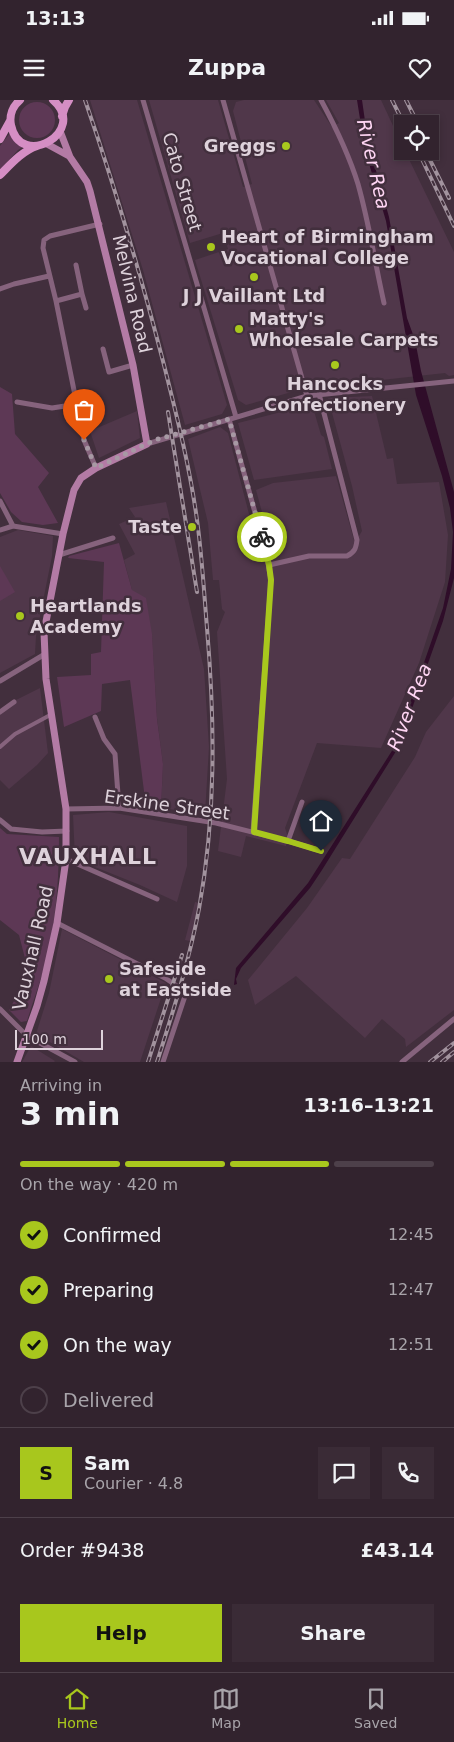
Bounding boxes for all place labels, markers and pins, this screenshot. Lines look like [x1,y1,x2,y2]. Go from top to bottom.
place label: Greggs [204,135,276,156]
marker: Greggs [280,140,292,152]
place label: Heart of Birmingham Vocational College [221,226,434,268]
marker: Heart of Birmingham Vocational College [205,241,217,253]
marker: J J Vaillant Ltd [248,271,260,283]
place label: J J Vaillant Ltd [181,285,325,306]
place label: Matty's Wholesale Carpets [249,308,439,350]
marker: Matty's Wholesale Carpets [233,323,245,335]
marker: Hancocks Confectionery [329,359,341,371]
place label: Hancocks Confectionery [264,373,406,415]
pin [63,389,105,440]
place label: Taste [128,516,182,537]
marker: Taste [186,521,198,533]
place label: Heartlands Academy [30,595,142,637]
marker: Heartlands Academy [14,610,26,622]
pin [300,800,342,851]
place label: Safeside at Eastside [119,958,232,1000]
marker: Safeside at Eastside [103,973,115,985]

